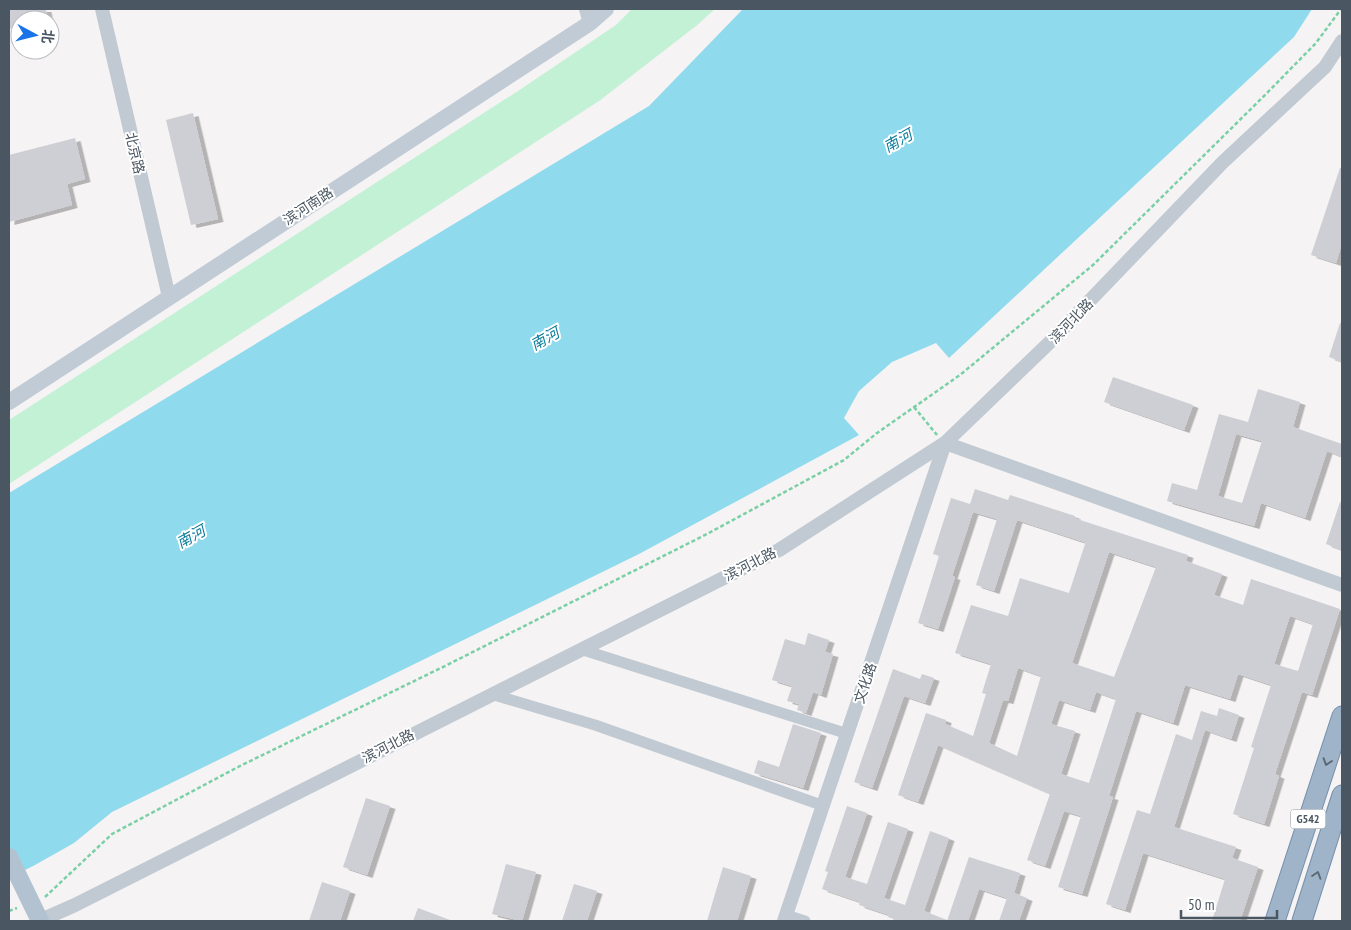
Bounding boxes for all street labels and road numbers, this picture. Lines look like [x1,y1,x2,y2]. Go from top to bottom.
street label: 北京路 [122,131,148,175]
street label: 滨河南路 [280,183,336,229]
street label: 滨河北路 [1045,295,1097,347]
street label: 滨河北路 [721,543,779,585]
street label: 文化路 [850,660,880,706]
street label: 滨河北路 [359,725,417,767]
road number: G542 [1290,810,1326,829]

